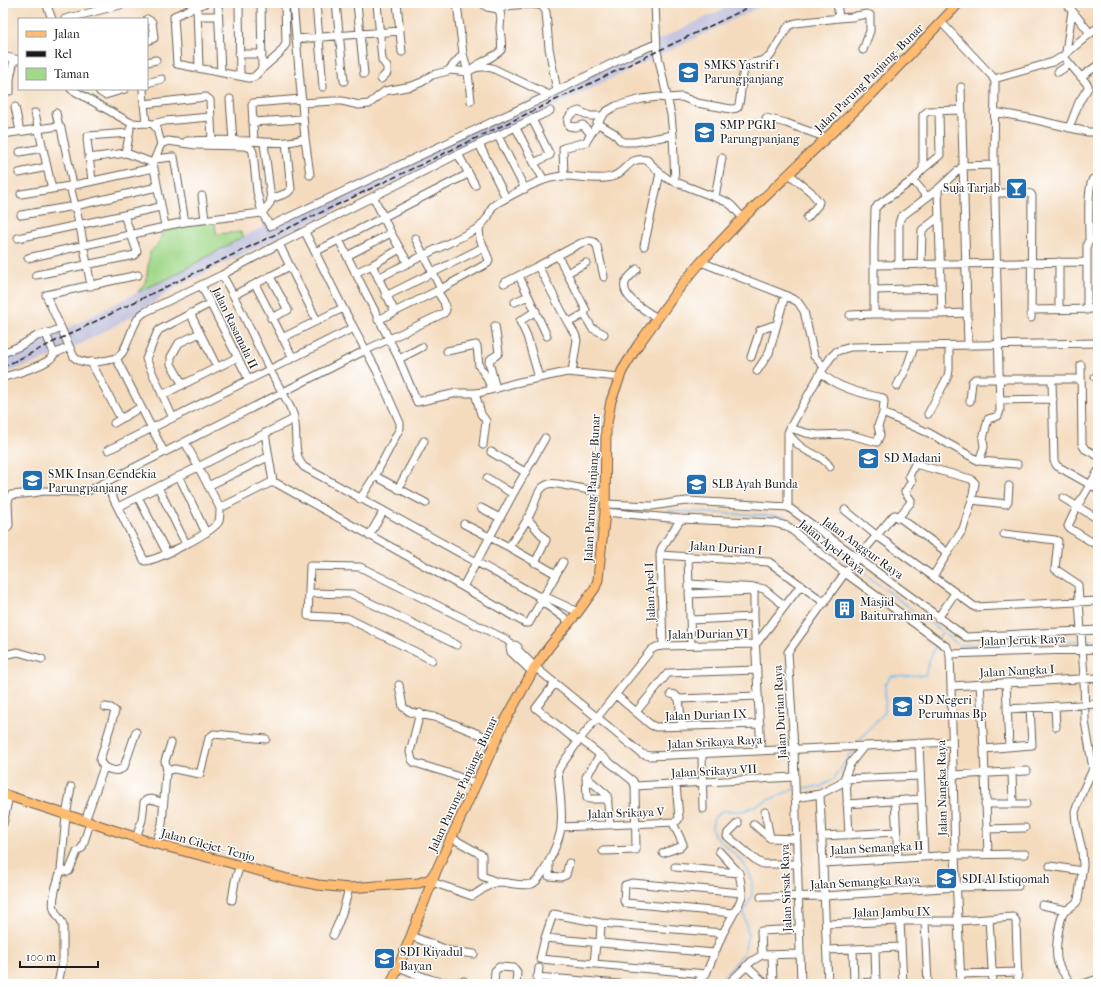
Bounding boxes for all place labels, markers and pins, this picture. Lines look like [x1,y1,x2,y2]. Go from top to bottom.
place label: SMKS Yastrif 1 Parungpanjang [704,58,784,86]
school or university icon: SMKS Yastrif 1 Parungpanjang [675,59,701,85]
place label: SMP PGRI Parungpanjang [720,118,800,146]
school or university icon: SMP PGRI Parungpanjang [692,119,718,145]
bar icon: Suja Tarjab [1003,175,1029,201]
place label: Suja Tarjab [943,181,1000,195]
school or university icon: SD Madani [855,445,881,471]
place label: SD Madani [884,451,942,465]
place label: SMK Insan Cendekia Parungpanjang [48,467,157,495]
school or university icon: SMK Insan Cendekia Parungpanjang [19,468,45,494]
school or university icon: SLB Ayah Bunda [684,471,710,497]
place label: SLB Ayah Bunda [712,477,798,491]
place label: Masjid Baiturrahman [860,595,933,623]
building icon: Masjid Baiturrahman [832,596,858,622]
place label: SD Negeri Perumnas Bp [918,693,987,721]
school or university icon: SD Negeri Perumnas Bp [890,694,916,720]
school or university icon: SDI Al Istiqomah [933,866,959,892]
place label: SDI Al Istiqomah [962,872,1050,886]
place label: SDI Riyadul Bayan [400,945,464,973]
school or university icon: SDI Riyadul Bayan [371,946,397,972]

